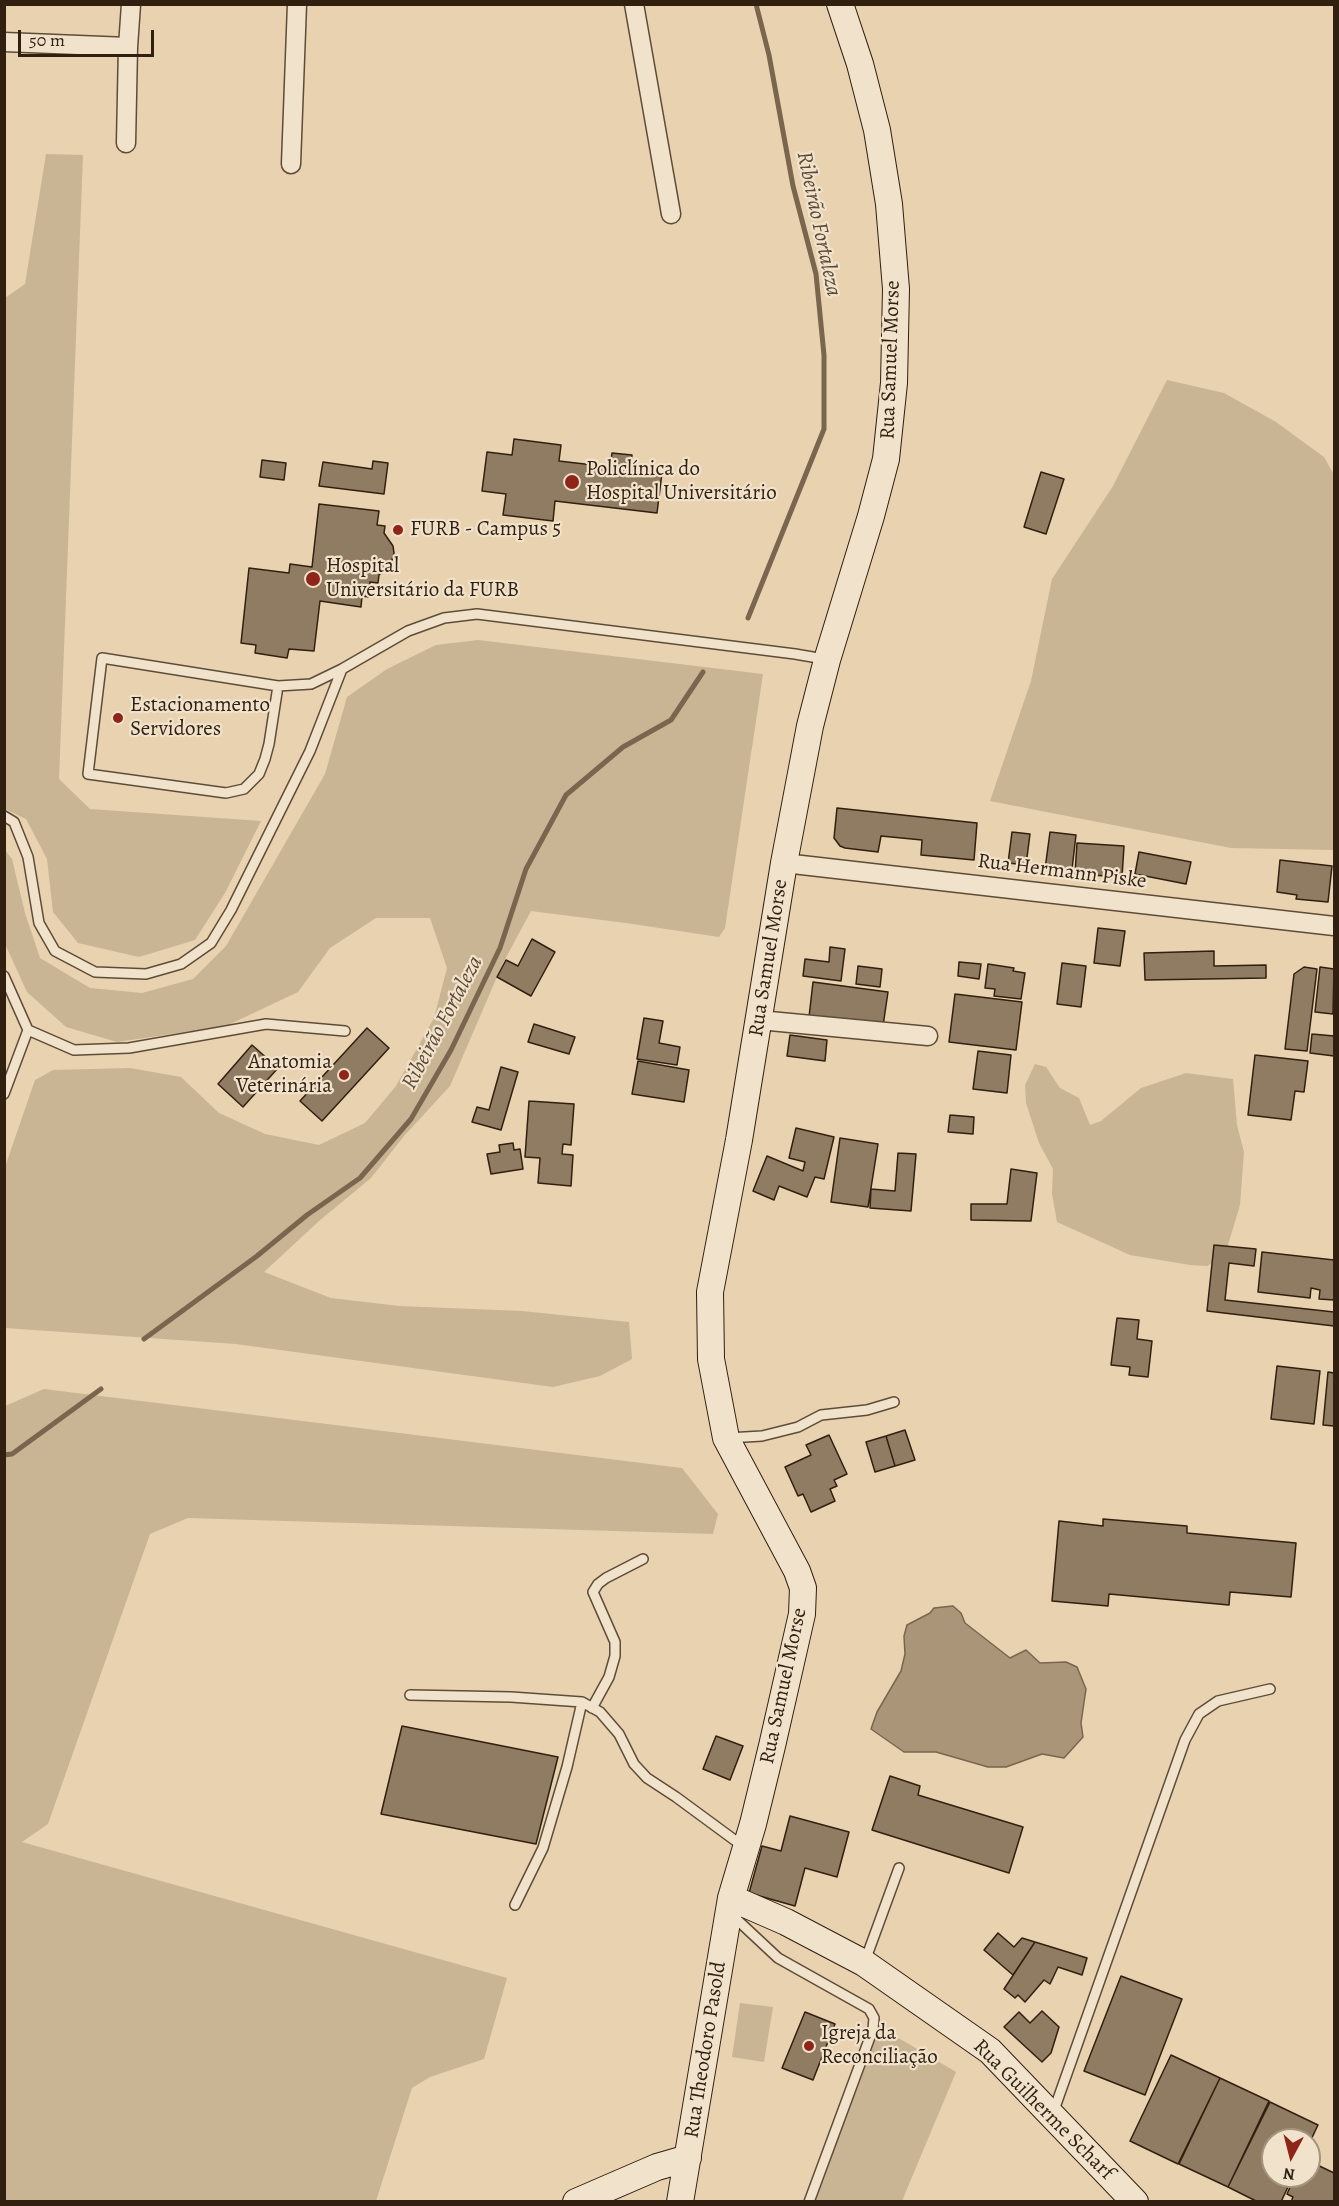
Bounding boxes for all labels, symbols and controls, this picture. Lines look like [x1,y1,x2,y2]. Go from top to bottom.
scale bar [21,18,158,56]
text: 50 m [29,28,65,52]
water label: Ribeirão Fortaleza [790,149,846,299]
street label: Rua Samuel Morse [876,280,906,440]
place label: Policlínica do Hospital Universitário [586,457,777,507]
marker: Policlínica do Hospital Universitário [563,473,581,491]
place label: FURB - Campus 5 [410,517,561,543]
marker: FURB - Campus 5 [391,523,405,537]
place label: Hospital Universitário da FURB [326,554,519,604]
marker: Hospital Universitário da FURB [304,570,322,588]
place label: Estacionamento Servidores [130,693,270,743]
marker: Estacionamento Servidores [111,711,125,725]
street label: Rua Hermann Piske [976,849,1148,895]
street label: Rua Samuel Morse [744,877,794,1039]
water label: Ribeirão Fortaleza [397,952,489,1094]
place label: Anatomia Veterinária [236,1050,332,1100]
marker: Anatomia Veterinária [337,1068,351,1082]
street label: Rua Samuel Morse [755,1605,813,1767]
street label: Rua Theodoro Pasold [680,1960,732,2140]
place label: Igreja da Reconciliação [821,2021,938,2071]
street label: Rua Guilherme Scharf [967,2034,1119,2186]
marker: Igreja da Reconciliação [802,2039,816,2053]
north arrow [1261,2128,1321,2188]
text: N [1282,2162,1296,2186]

